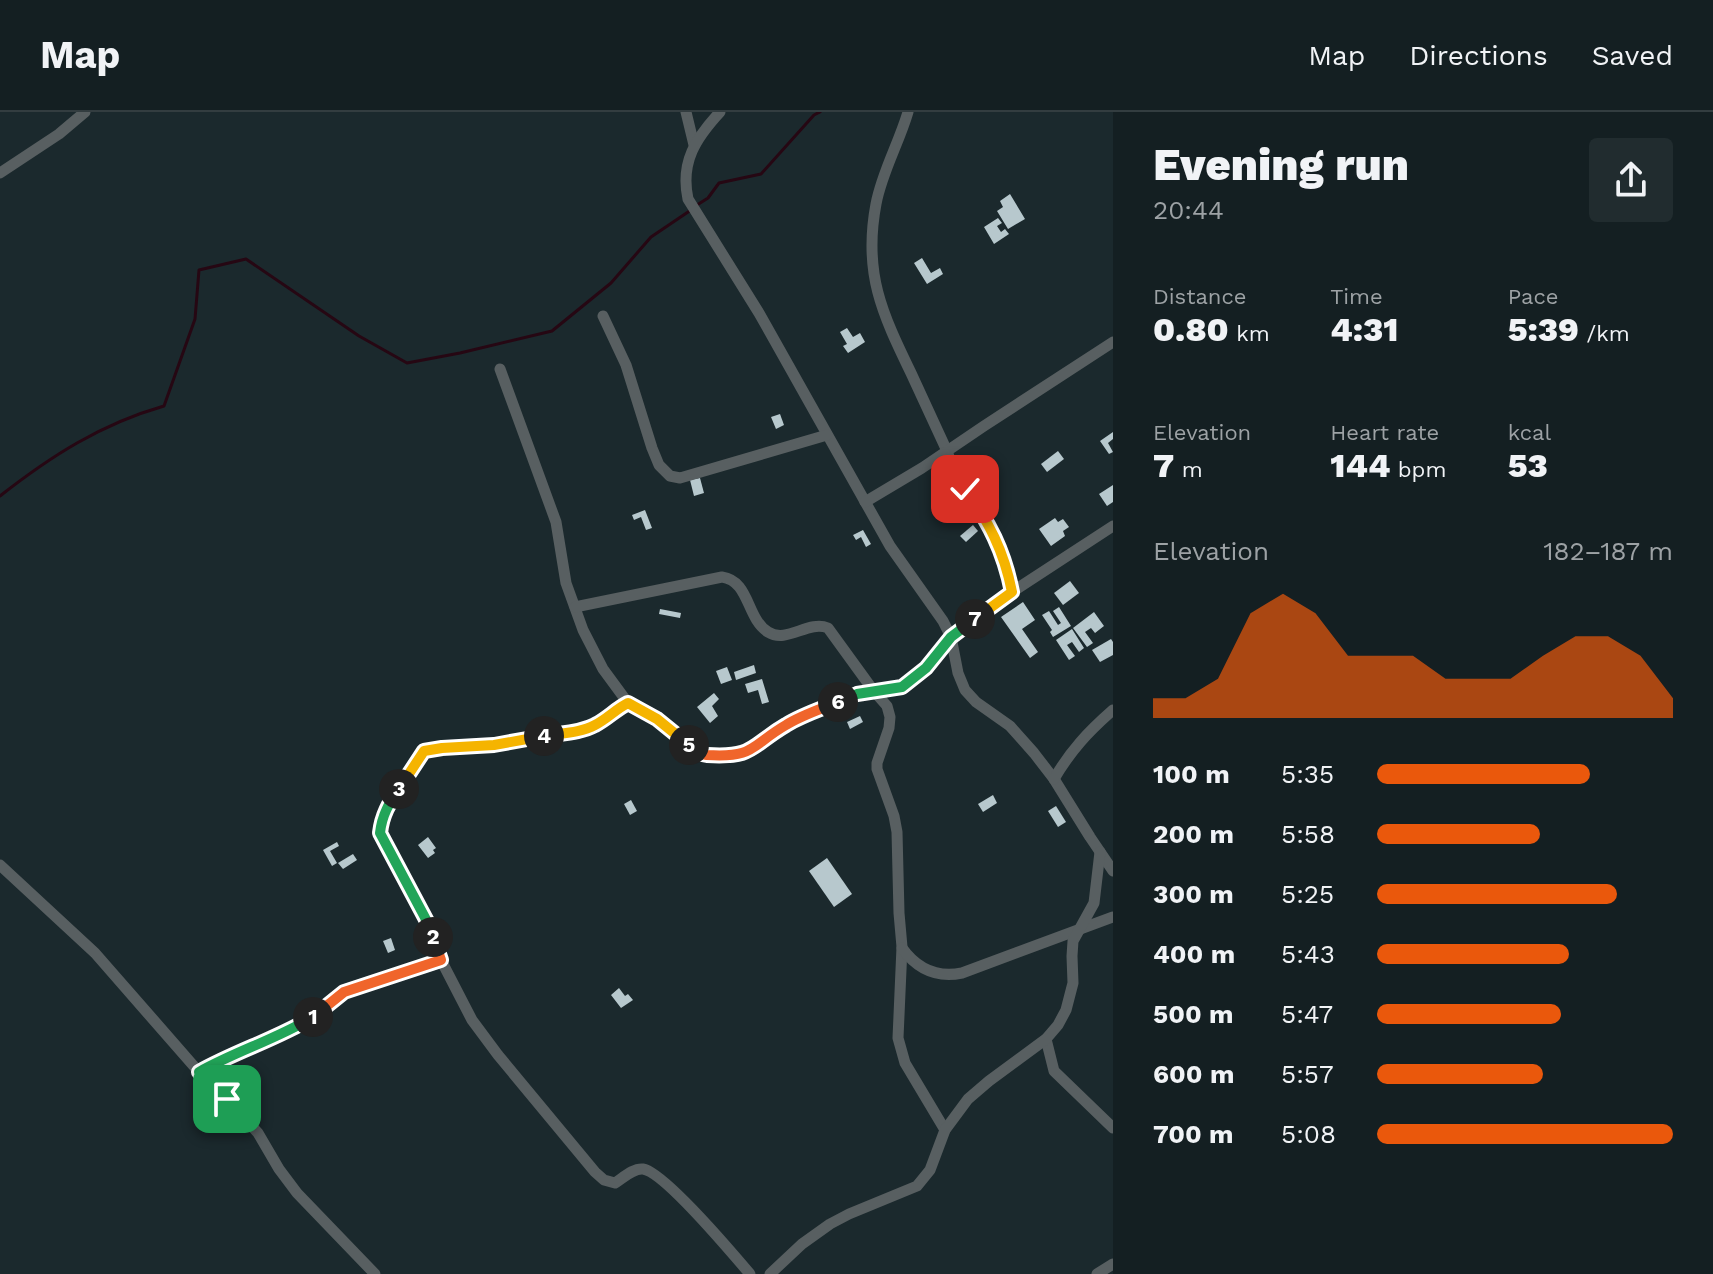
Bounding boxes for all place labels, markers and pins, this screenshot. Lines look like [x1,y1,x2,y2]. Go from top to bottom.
pin [931,455,999,523]
pin: 7 [955,599,995,639]
pin: 6 [818,682,858,722]
pin: 4 [524,716,564,756]
pin: 5 [669,725,709,765]
pin: 3 [379,769,419,809]
pin: 2 [413,917,453,957]
pin: 1 [293,997,333,1037]
pin [193,1065,261,1133]

